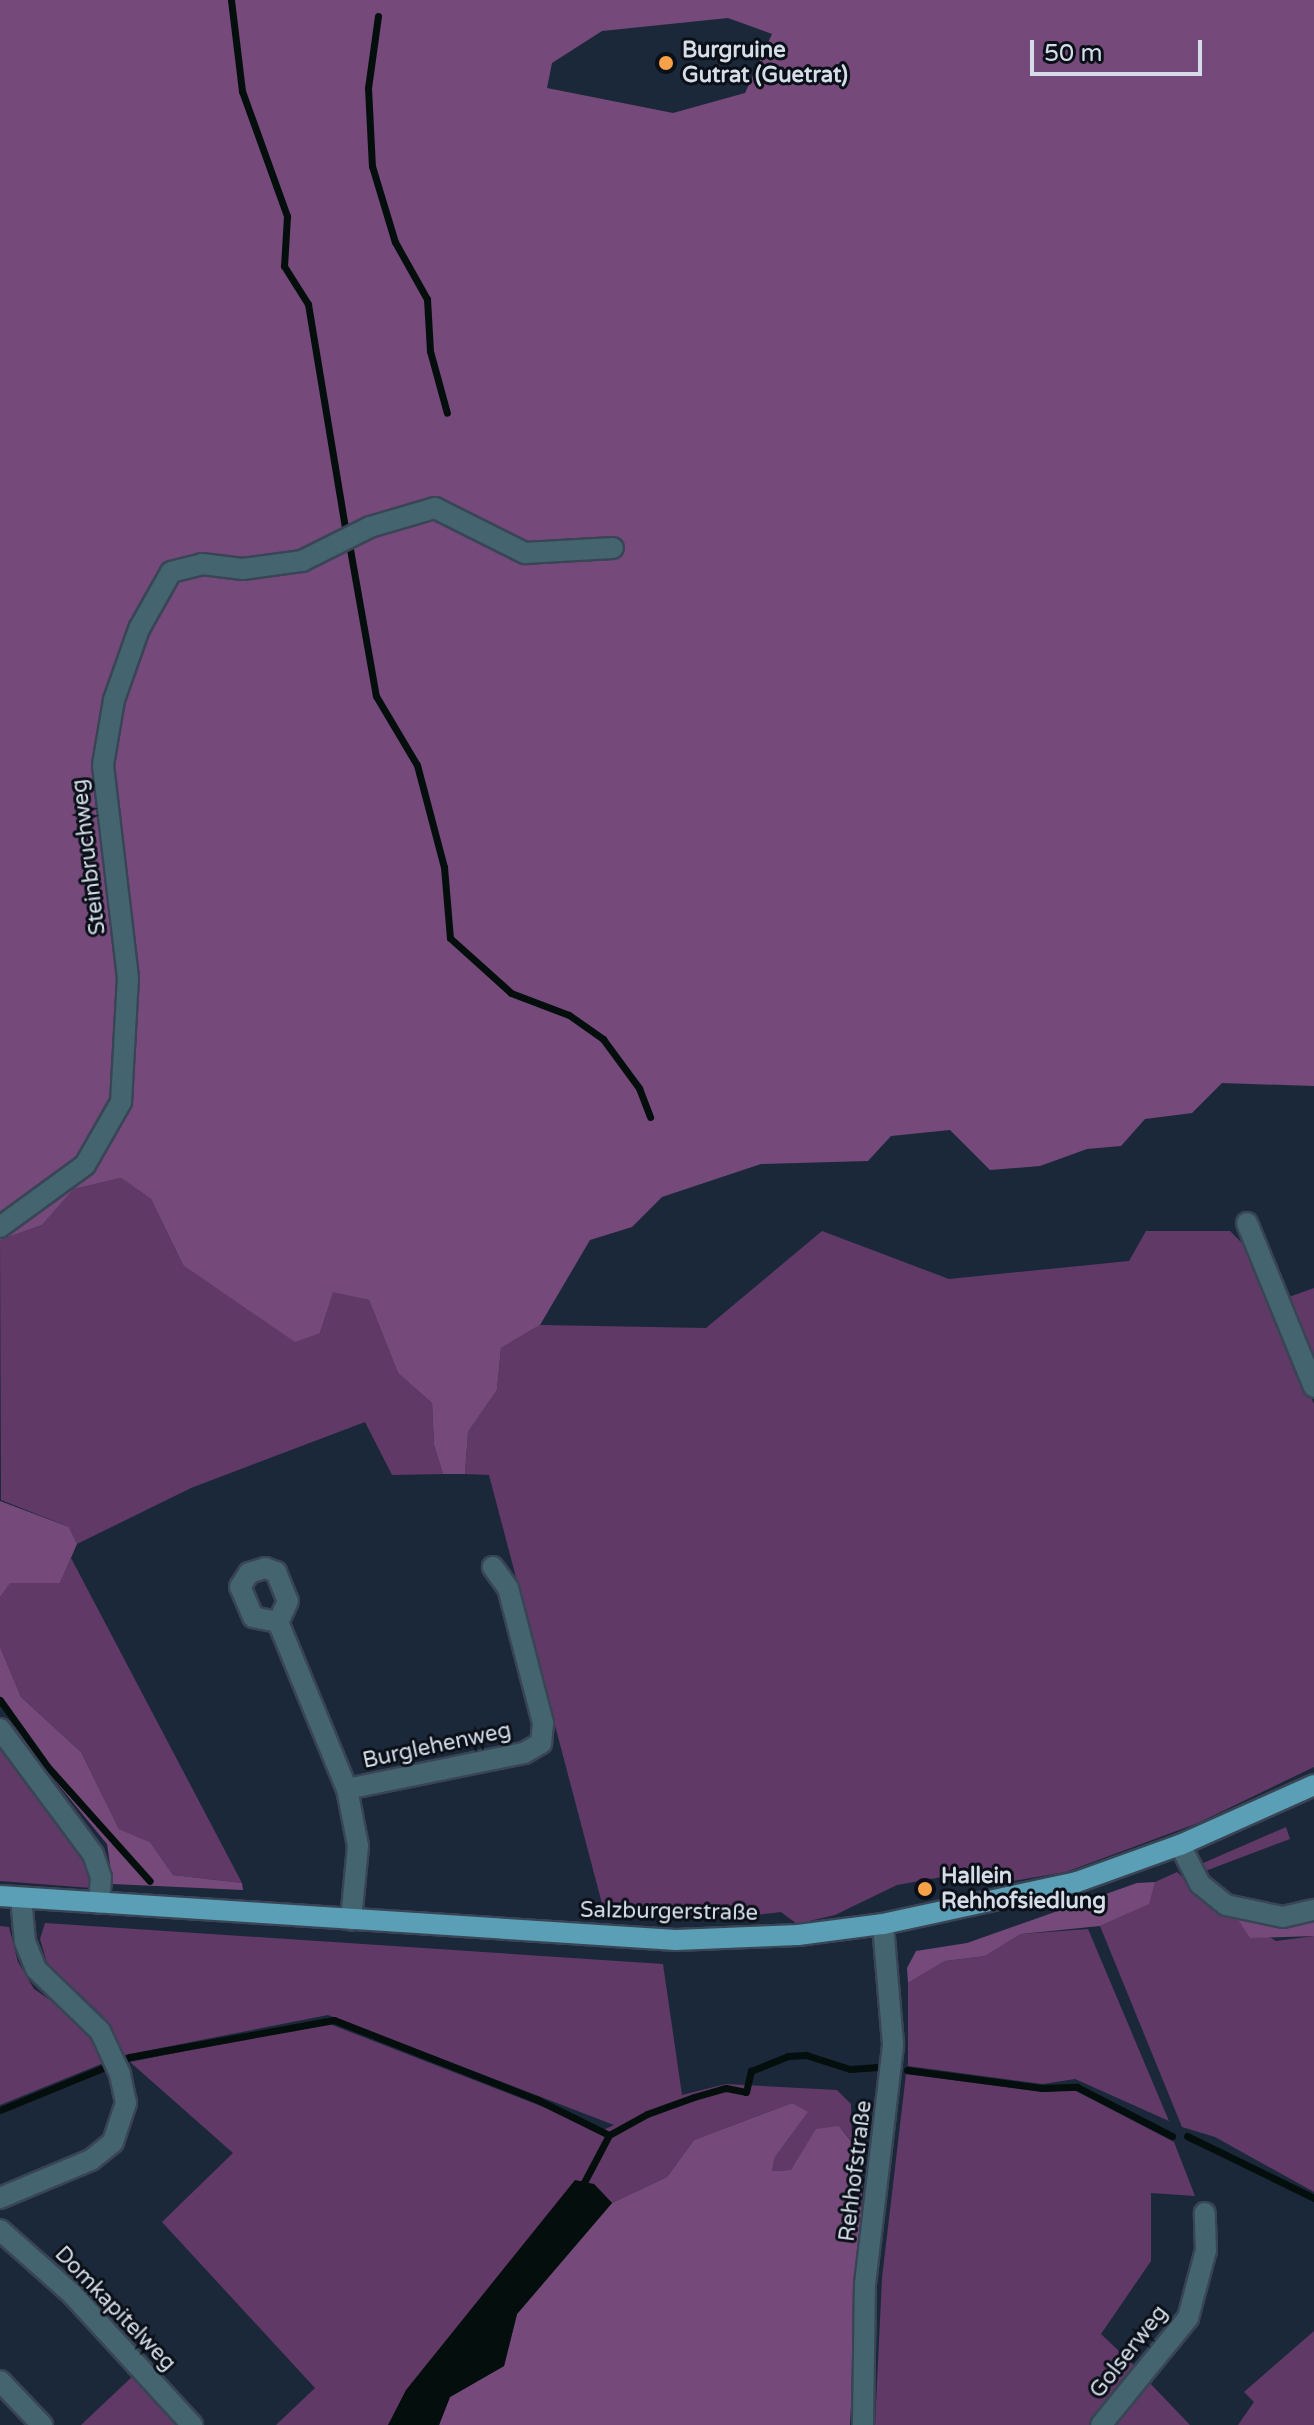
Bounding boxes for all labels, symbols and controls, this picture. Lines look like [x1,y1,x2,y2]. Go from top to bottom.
scale bar [1034,24,1206,74]
place label: Burgruine Gutrat (Guetrat) [682,37,848,88]
text: 50 m [1044,39,1102,68]
marker: Burgruine Gutrat (Guetrat) [657,54,675,72]
street label: Steinbruchweg [66,778,112,936]
street label: Burglehenweg [360,1717,514,1775]
place label: Hallein Rehhofsiedlung [941,1863,1106,1914]
marker: Hallein Rehhofsiedlung [916,1880,934,1898]
street label: Salzburgerstraße [580,1897,758,1927]
street label: Rehhofstraße [834,2099,878,2243]
street label: Domkapitelweg [49,2241,181,2377]
street label: Golserweg [1085,2300,1173,2404]

